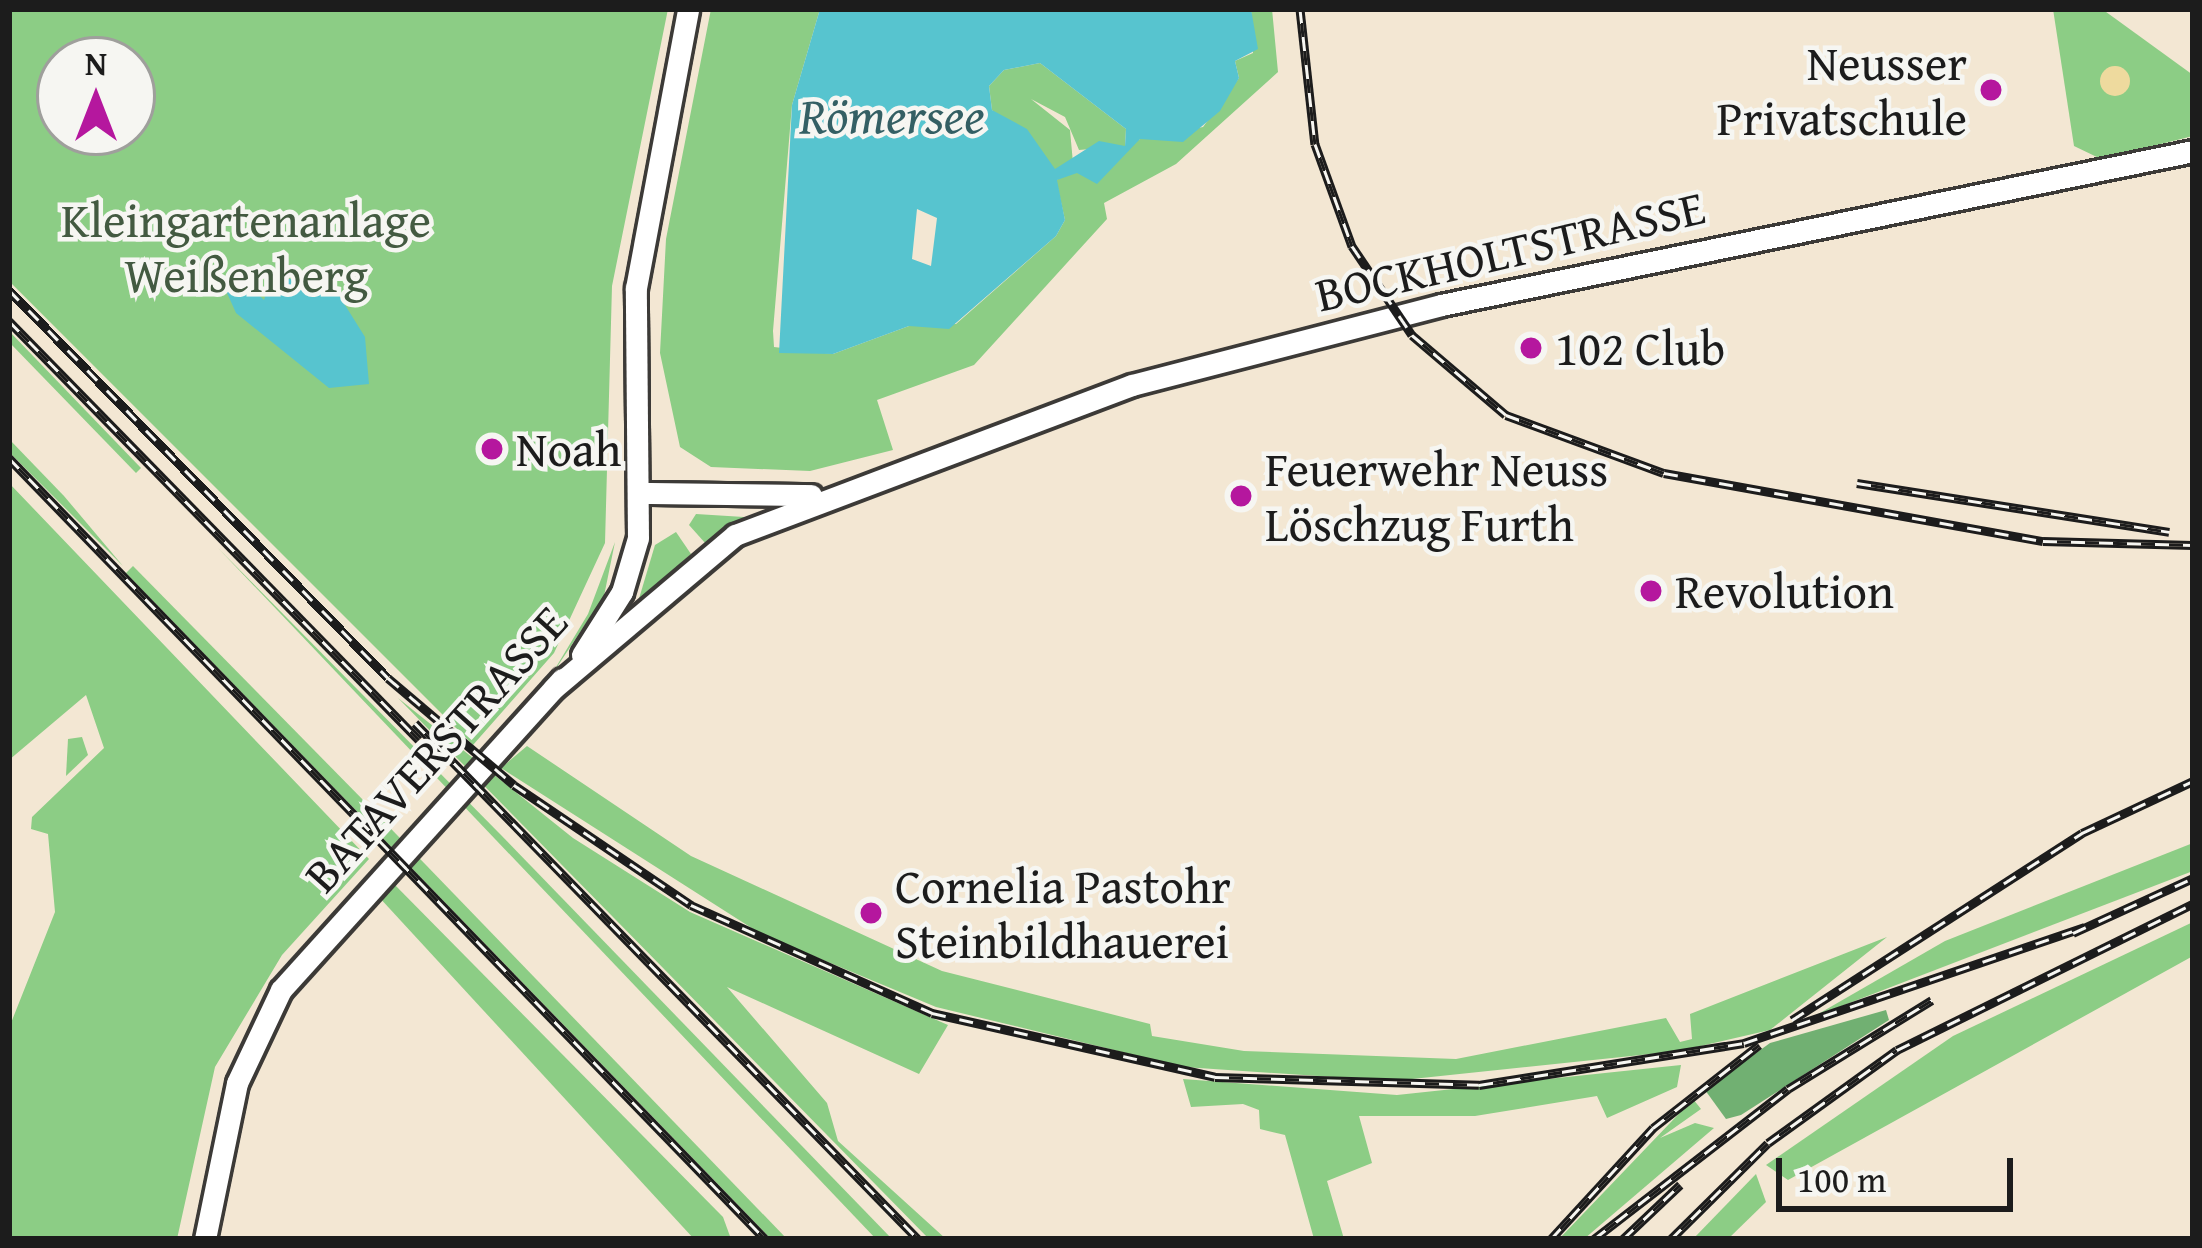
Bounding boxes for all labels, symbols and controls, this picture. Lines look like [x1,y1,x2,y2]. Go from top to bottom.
place label: Neusser Privatschule [1717,33,1967,146]
north arrow [36,36,156,156]
text: N [85,39,107,87]
marker: Neusser Privatschule [1978,77,2004,103]
water label: Römersee [799,84,985,146]
street label: BOCKHOLTSTRASSE [1310,177,1710,323]
park label: Kleingartenanlage Weißenberg [61,190,431,303]
place label: 102 Club [1555,319,1725,377]
marker: 102 Club [1518,335,1544,361]
place label: Noah [516,420,622,478]
marker: Noah [479,436,505,462]
place label: Feuerwehr Neuss Löschzug Furth [1265,439,1608,552]
marker: Feuerwehr Neuss Löschzug Furth [1228,483,1254,509]
place label: Revolution [1675,562,1894,620]
marker: Revolution [1638,578,1664,604]
street label: BATAVERSTRASSE [291,593,579,903]
place label: Cornelia Pastohr Steinbildhauerei [895,856,1231,969]
marker: Cornelia Pastohr Steinbildhauerei [858,900,884,926]
scale bar [1782,1134,2019,1208]
text: 100 m [1797,1152,1886,1205]

